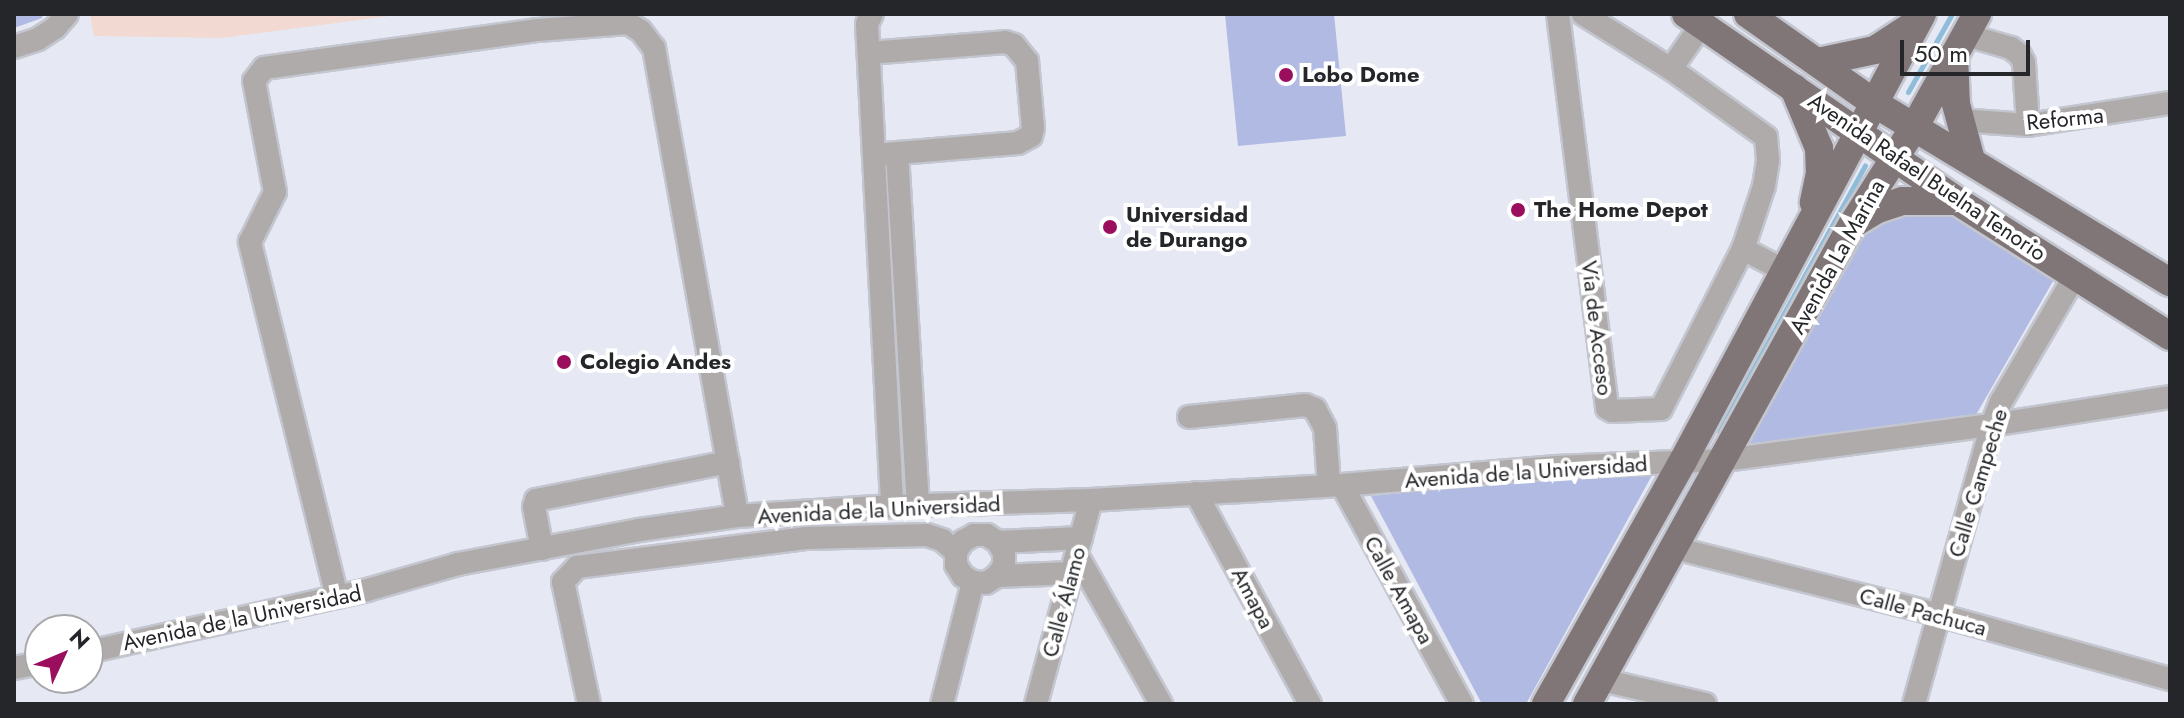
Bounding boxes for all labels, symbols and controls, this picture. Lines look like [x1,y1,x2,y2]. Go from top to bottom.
scale bar [1904,24,2034,74]
text: 50 m [1914,36,1968,71]
place label: Lobo Dome [1302,62,1420,88]
marker: Lobo Dome [1277,66,1295,84]
street label: Avenida Rafael Buelna Tenorio [1803,87,2051,267]
street label: Reforma [2025,102,2105,136]
street label: Avenida La Marina [1784,175,1890,339]
place label: The Home Depot [1534,197,1708,223]
place label: Universidad de Durango [1126,201,1248,252]
marker: The Home Depot [1509,201,1527,219]
marker: Universidad de Durango [1101,218,1119,236]
street label: Vía de Acceso [1576,259,1618,397]
place label: Colegio Andes [580,349,731,375]
marker: Colegio Andes [555,353,573,371]
street label: Calle Campeche [1943,406,2013,560]
street label: Avenida de la Universidad [1404,450,1648,494]
street label: Avenida de la Universidad [757,490,1001,530]
street label: Calle Amapa [1359,532,1439,648]
street label: Calle Álamo [1037,544,1091,660]
street label: Amapa [1226,563,1280,633]
street label: Avenida de la Universidad [120,580,364,656]
street label: Calle Pachuca [1857,582,1989,642]
north arrow [24,614,104,694]
text: N [62,621,97,656]

